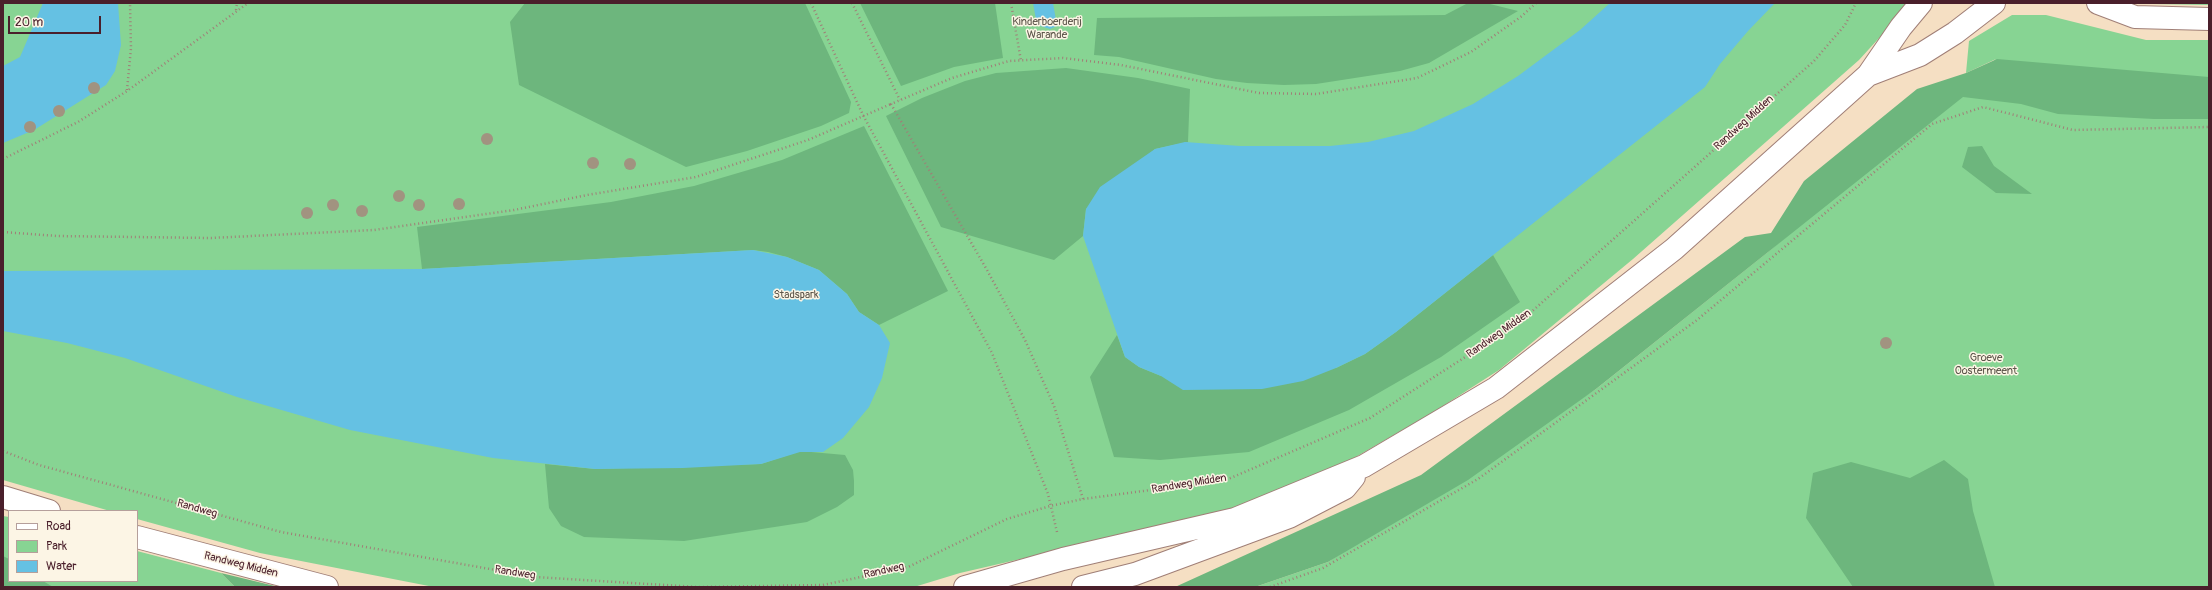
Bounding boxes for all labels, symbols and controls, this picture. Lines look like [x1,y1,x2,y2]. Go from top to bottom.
scale bar [10,8,103,34]
text: 20 m [15,15,43,30]
park label: Kinderboerderij Warande [1012,15,1082,41]
street label: Randweg Midden [1711,93,1777,153]
park label: Stadspark [773,288,819,302]
street label: Randweg Midden [1464,307,1534,361]
park label: Groeve Oostermeent [1955,351,2017,377]
street label: Randweg Midden [1151,472,1227,496]
street label: Randweg [175,497,219,521]
legend [8,510,138,582]
text: Road [46,519,71,534]
text: Park [46,539,67,554]
street label: Randweg Midden [203,549,279,581]
text: Water [46,559,77,574]
street label: Randweg [863,560,905,582]
street label: Randweg [494,563,536,583]

